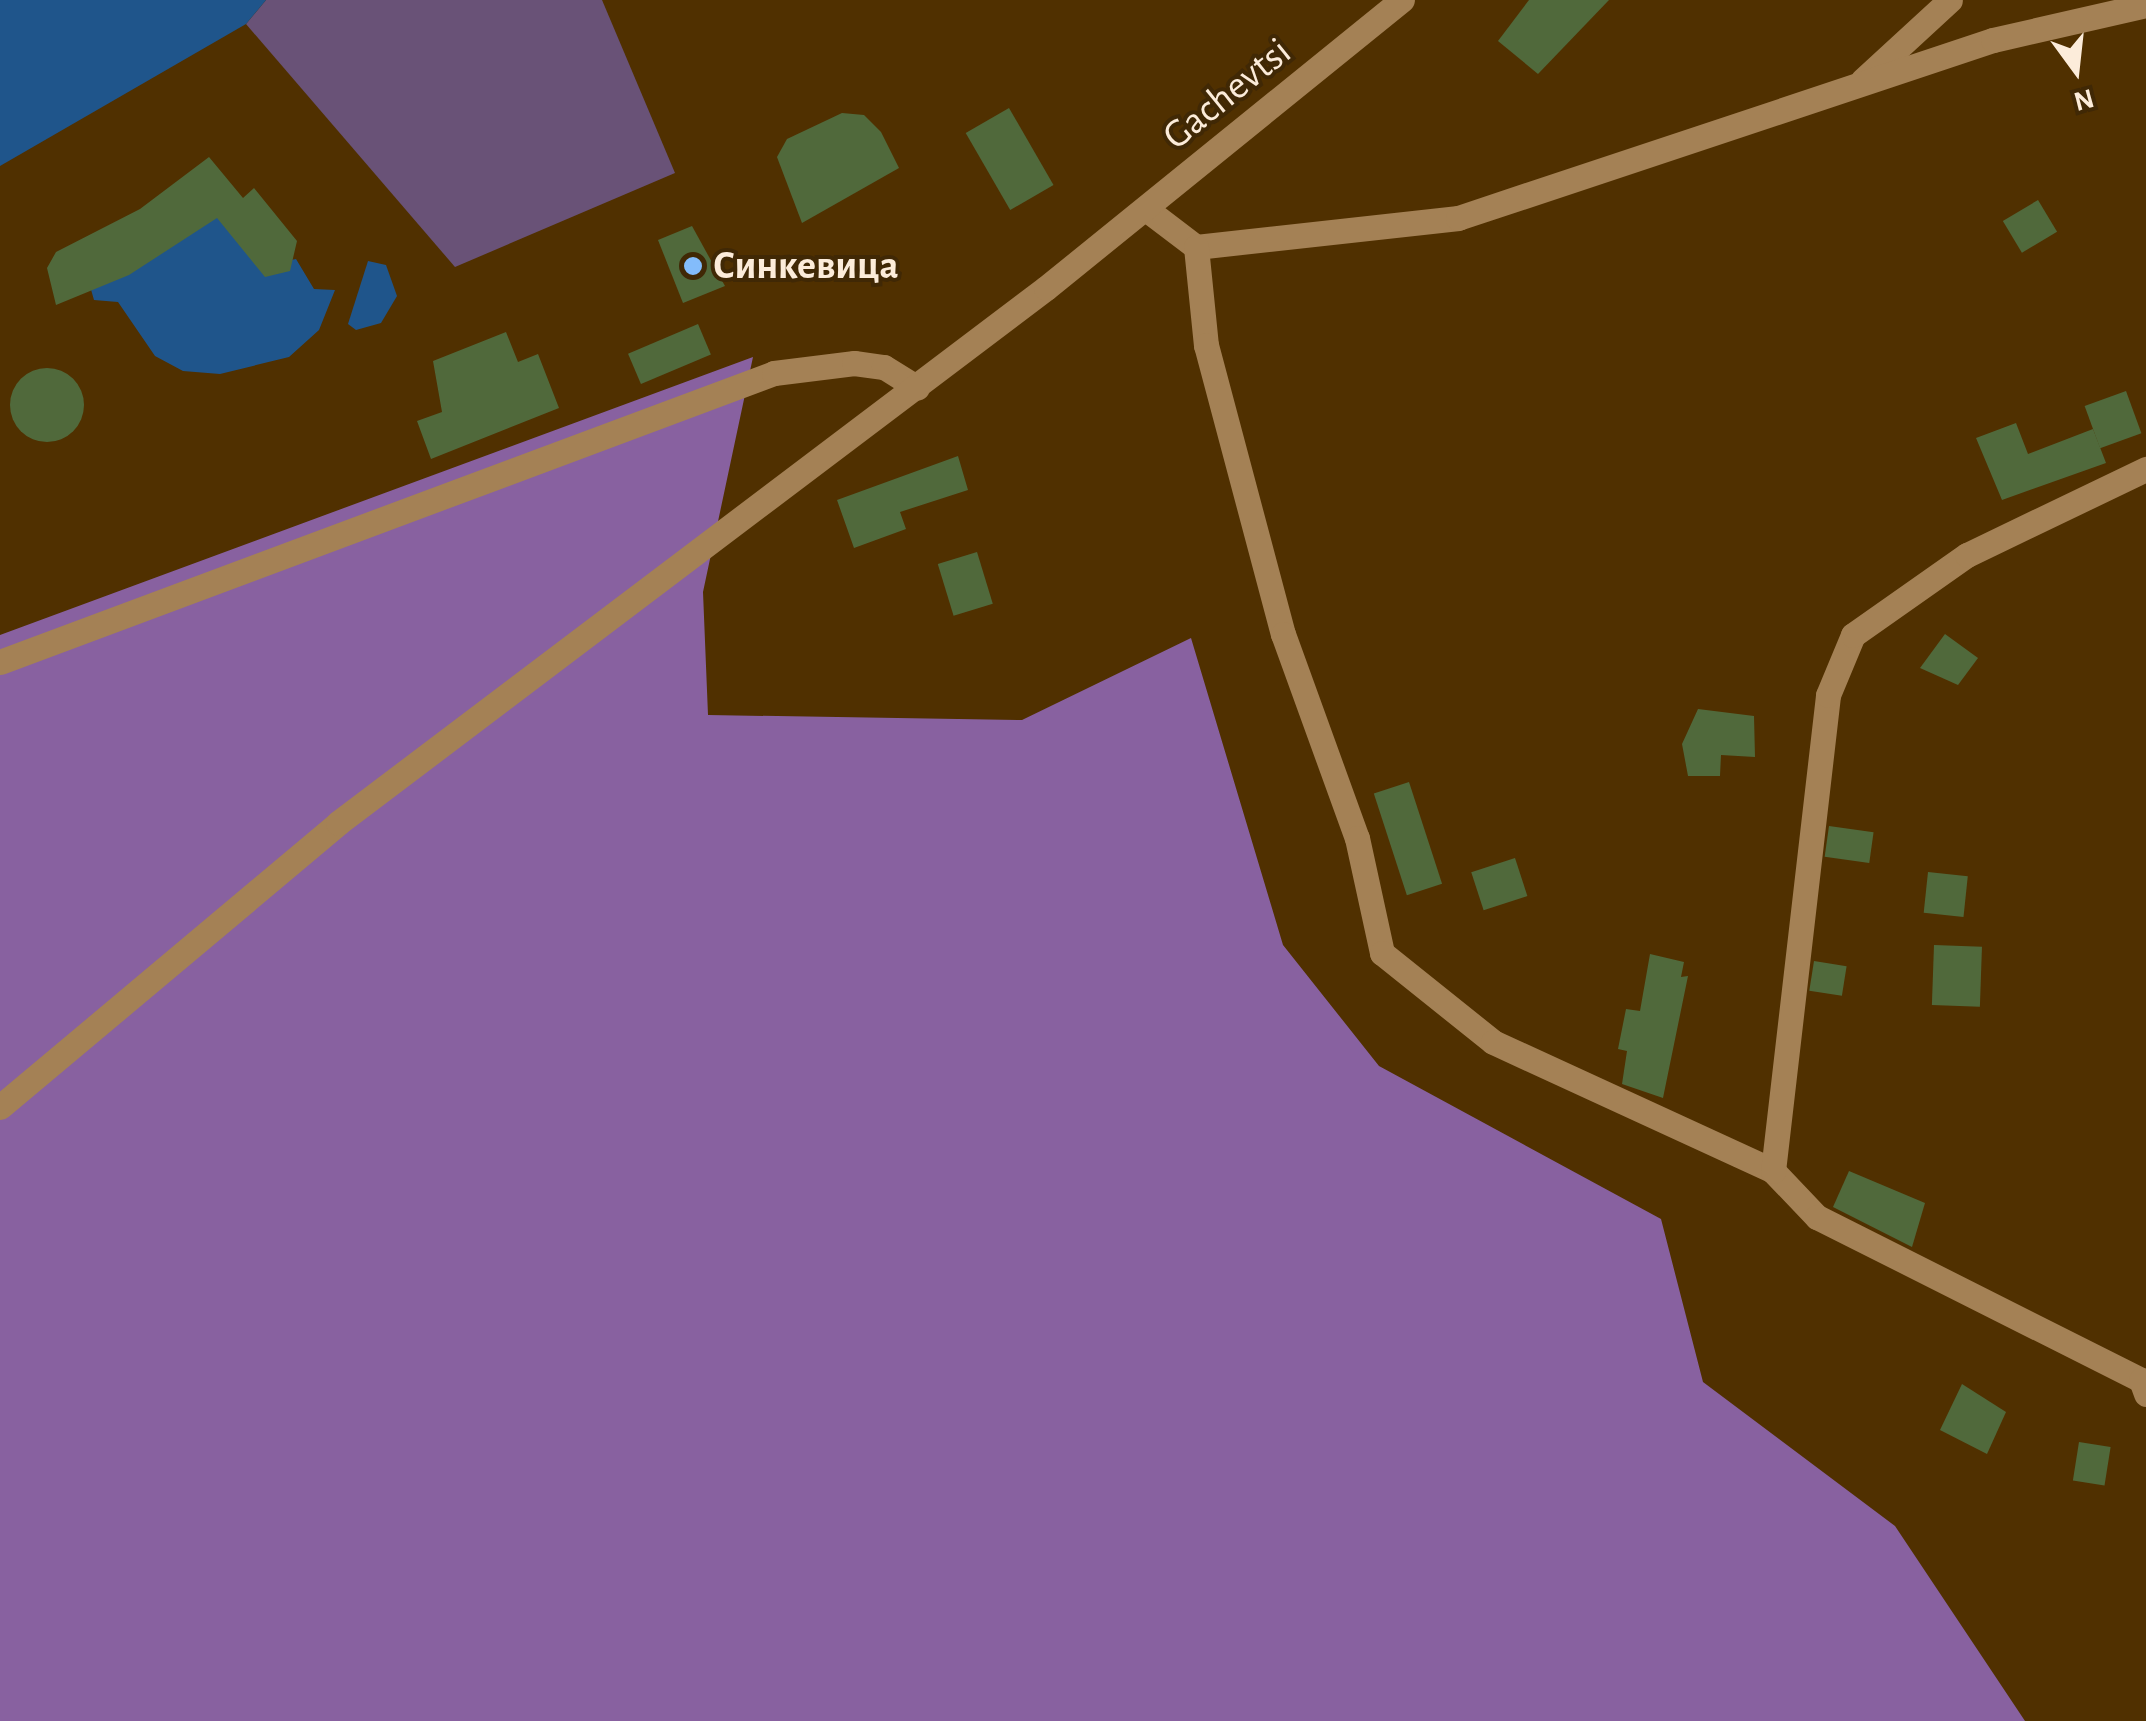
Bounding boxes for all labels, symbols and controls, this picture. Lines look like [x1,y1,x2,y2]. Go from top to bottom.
north arrow [2026,20,2126,120]
street label: Gachevtsi [1153,28,1301,160]
text: N [2071,83,2097,115]
place label: Синкевица [713,242,898,290]
marker: Синкевица [682,255,704,277]

